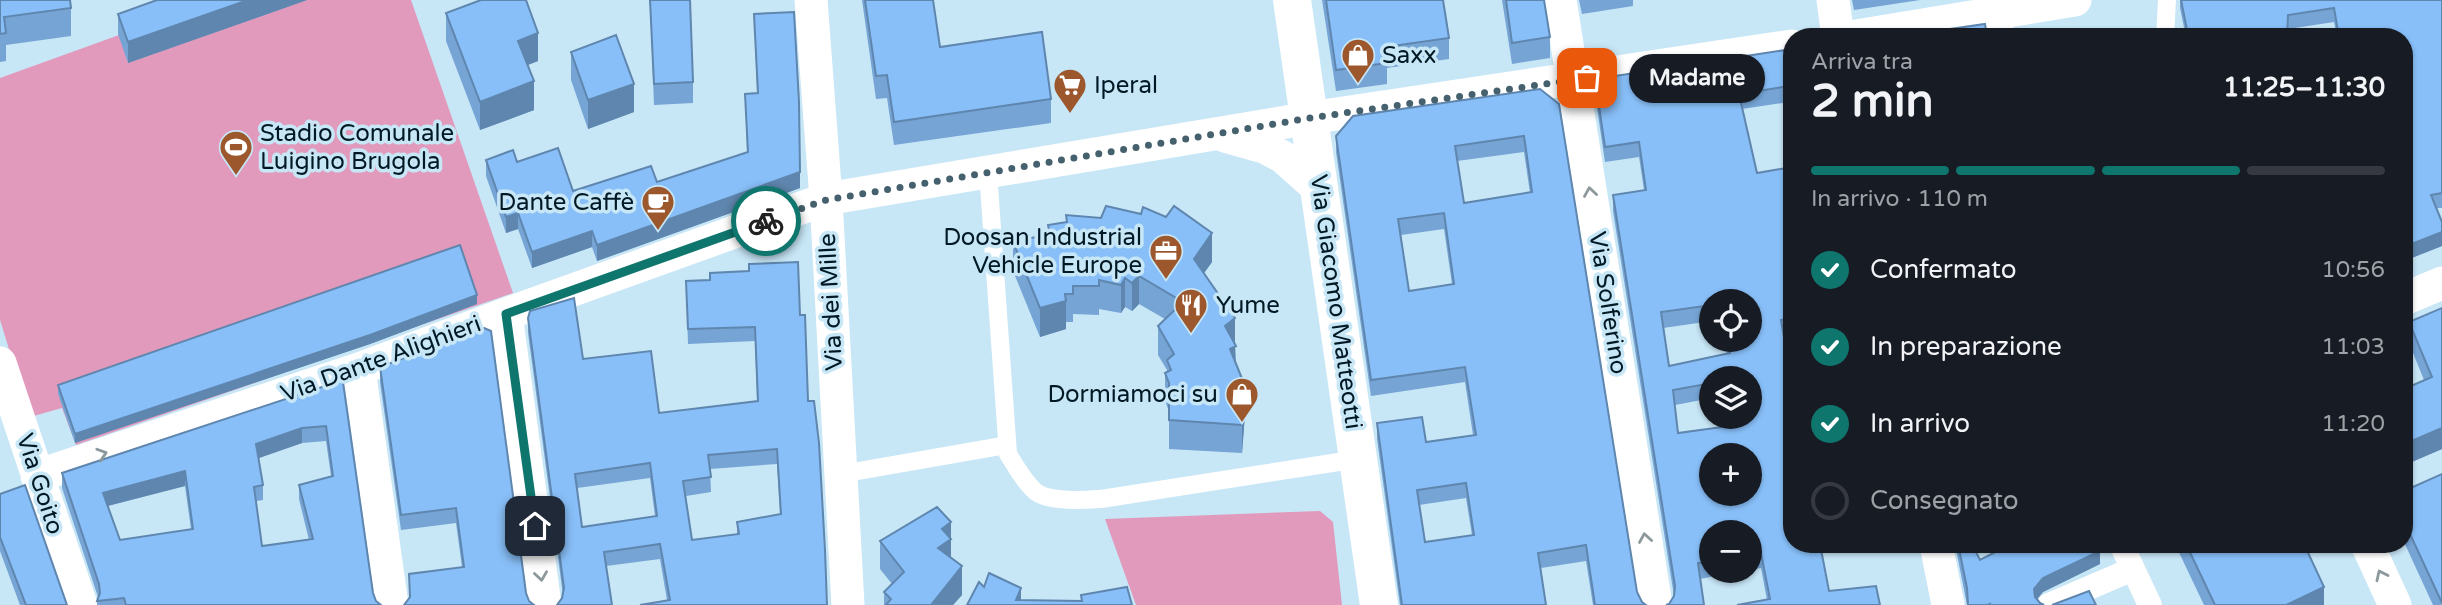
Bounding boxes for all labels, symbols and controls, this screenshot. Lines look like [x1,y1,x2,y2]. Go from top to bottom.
shop icon: Saxx [1339,36,1377,85]
place label: Saxx [1382,41,1437,70]
pin [1557,48,1617,108]
text: Arriva tra [1811,48,1913,76]
callout: Madame [1629,54,1766,102]
icon: bag [1568,59,1606,97]
text: Madame [1649,64,1745,92]
supermarket icon: Iperal [1051,66,1089,115]
place label: Iperal [1094,71,1158,100]
text: 11:25–11:30 [2223,72,2385,103]
text: 2 min [1811,74,1934,129]
place label: Stadio Comunale Luigino Brugola [260,119,454,176]
sports icon: Stadio Comunale Luigino Brugola [217,128,255,177]
street label: Via Giacomo Matteotti [1304,173,1368,431]
cafe icon: Dante Caffè [639,183,677,232]
text: In arrivo · 110 m [1811,185,1988,213]
courier [731,186,801,256]
one-way arrow [1583,186,1598,198]
place label: Dante Caffè [498,188,634,217]
icon: bike [747,202,785,240]
place label: Doosan Industrial Vehicle Europe [943,223,1142,280]
street label: Via Solferino [1582,230,1634,376]
office icon: Doosan Industrial Vehicle Europe [1147,232,1185,281]
street label: Via dei Mille [813,233,849,371]
icon: check [1811,251,1849,289]
text: Confermato [1870,254,2017,285]
text: 10:56 [2321,256,2385,284]
restaurant icon: Yume [1172,286,1210,335]
map controls [1699,289,1762,583]
button: locate [1699,289,1762,352]
place label: Yume [1216,291,1280,320]
street label: Via Dante Alighieri [277,309,485,409]
icon: check [1811,328,1849,366]
text: In preparazione [1870,331,2062,362]
text: 11:03 [2321,333,2385,361]
button: layers [1699,366,1762,429]
shop icon: Dormiamoci su [1223,375,1261,424]
place label: Dormiamoci su [1047,380,1218,409]
icon: check [1811,405,1849,443]
text: In arrivo [1870,408,1970,439]
text: 11:20 [2321,410,2385,438]
street label: Via Goito [10,430,70,538]
button: + [1699,443,1762,506]
one-way arrow [95,448,107,462]
text: Consegnato [1870,485,2019,516]
pin [505,496,565,556]
icon: home [516,507,554,545]
button: − [1699,520,1762,583]
one-way arrow [1638,532,1653,543]
one-way arrow [2375,569,2389,582]
one-way arrow [534,570,549,582]

